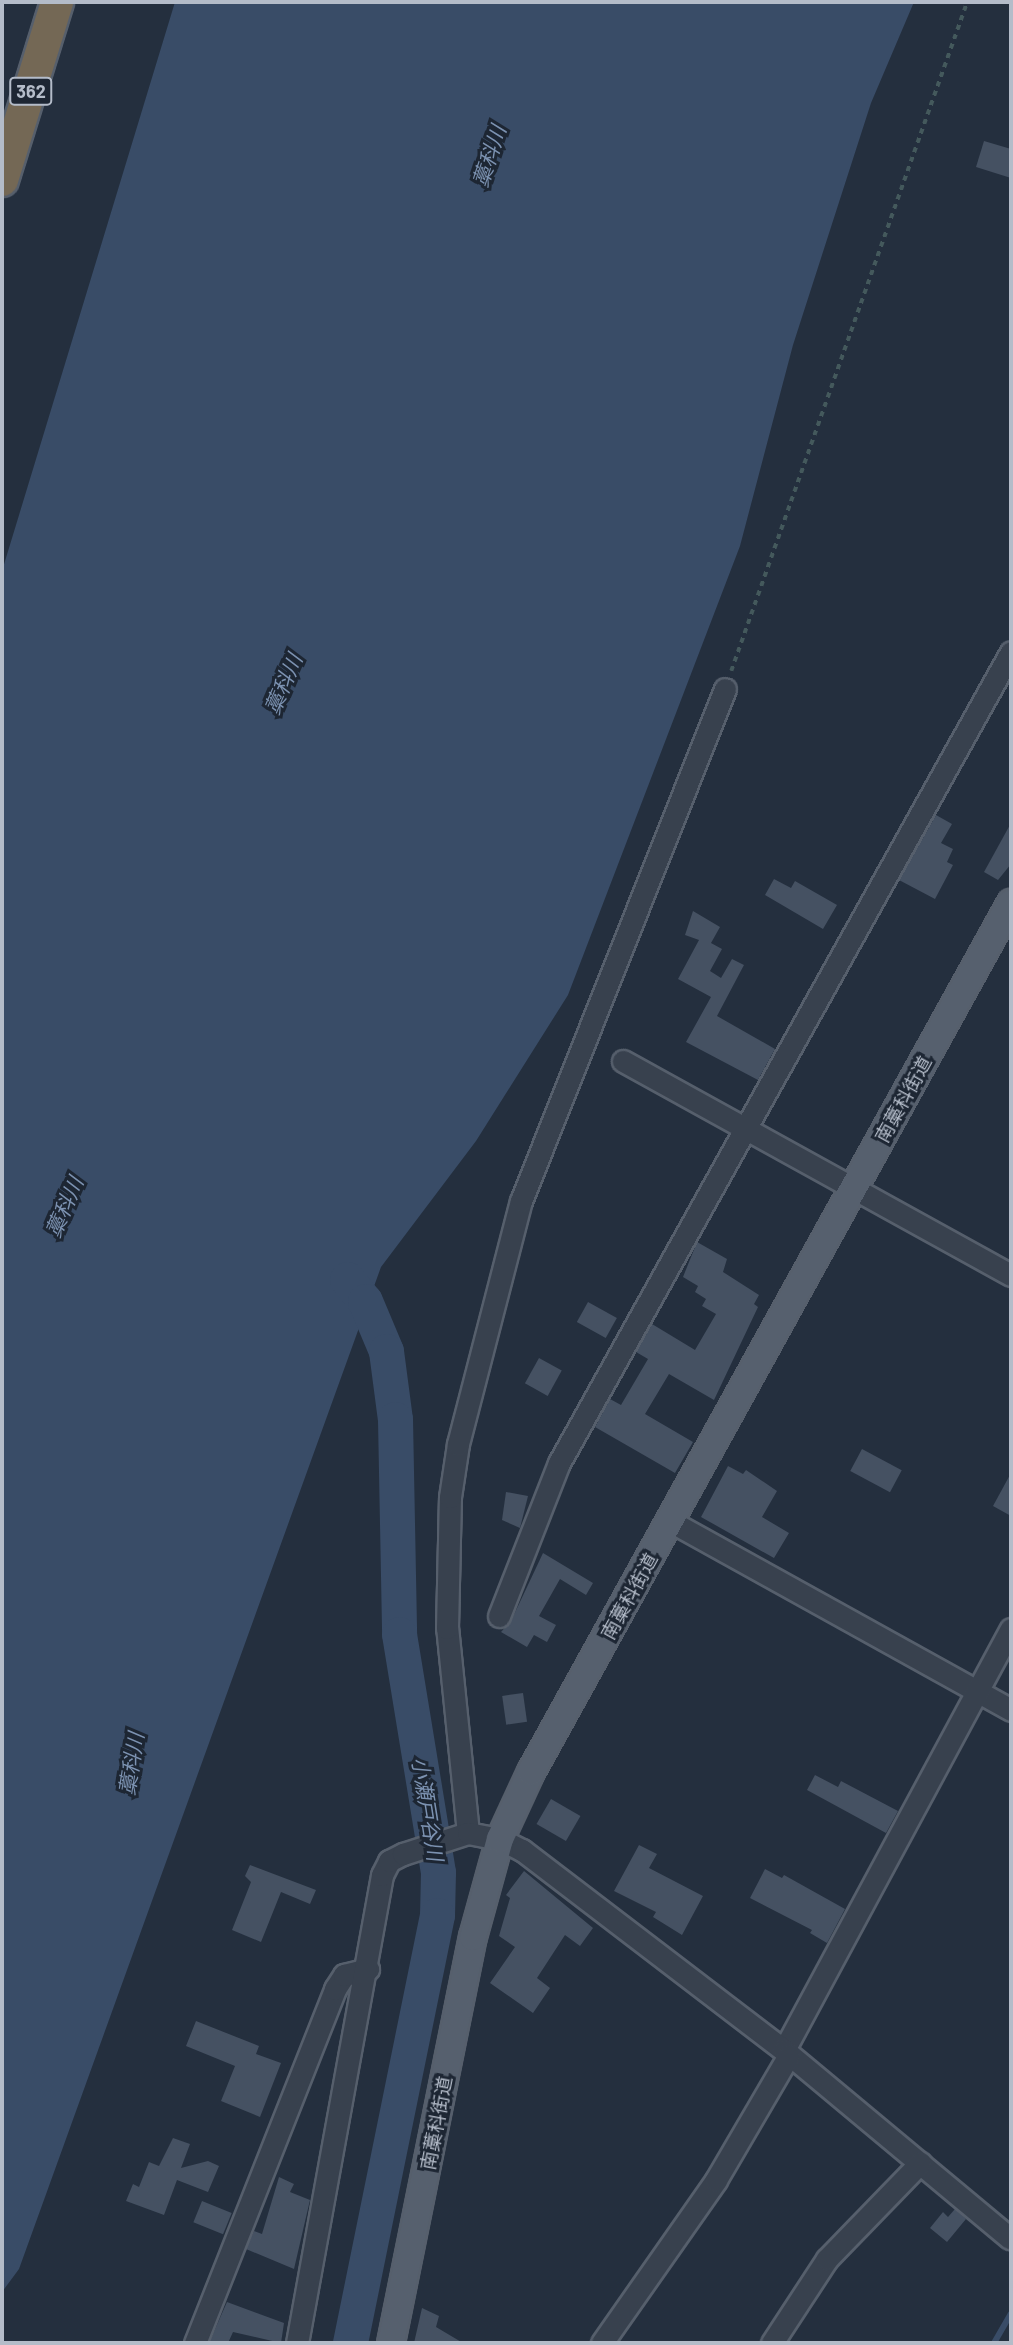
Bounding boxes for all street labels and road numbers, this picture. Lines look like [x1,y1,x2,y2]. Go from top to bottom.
road number: 362 [8,76,54,106]
street label: 南藁科街道 [870,1052,936,1146]
street label: 南藁科街道 [596,1549,662,1643]
street label: 南藁科街道 [416,2074,456,2172]

